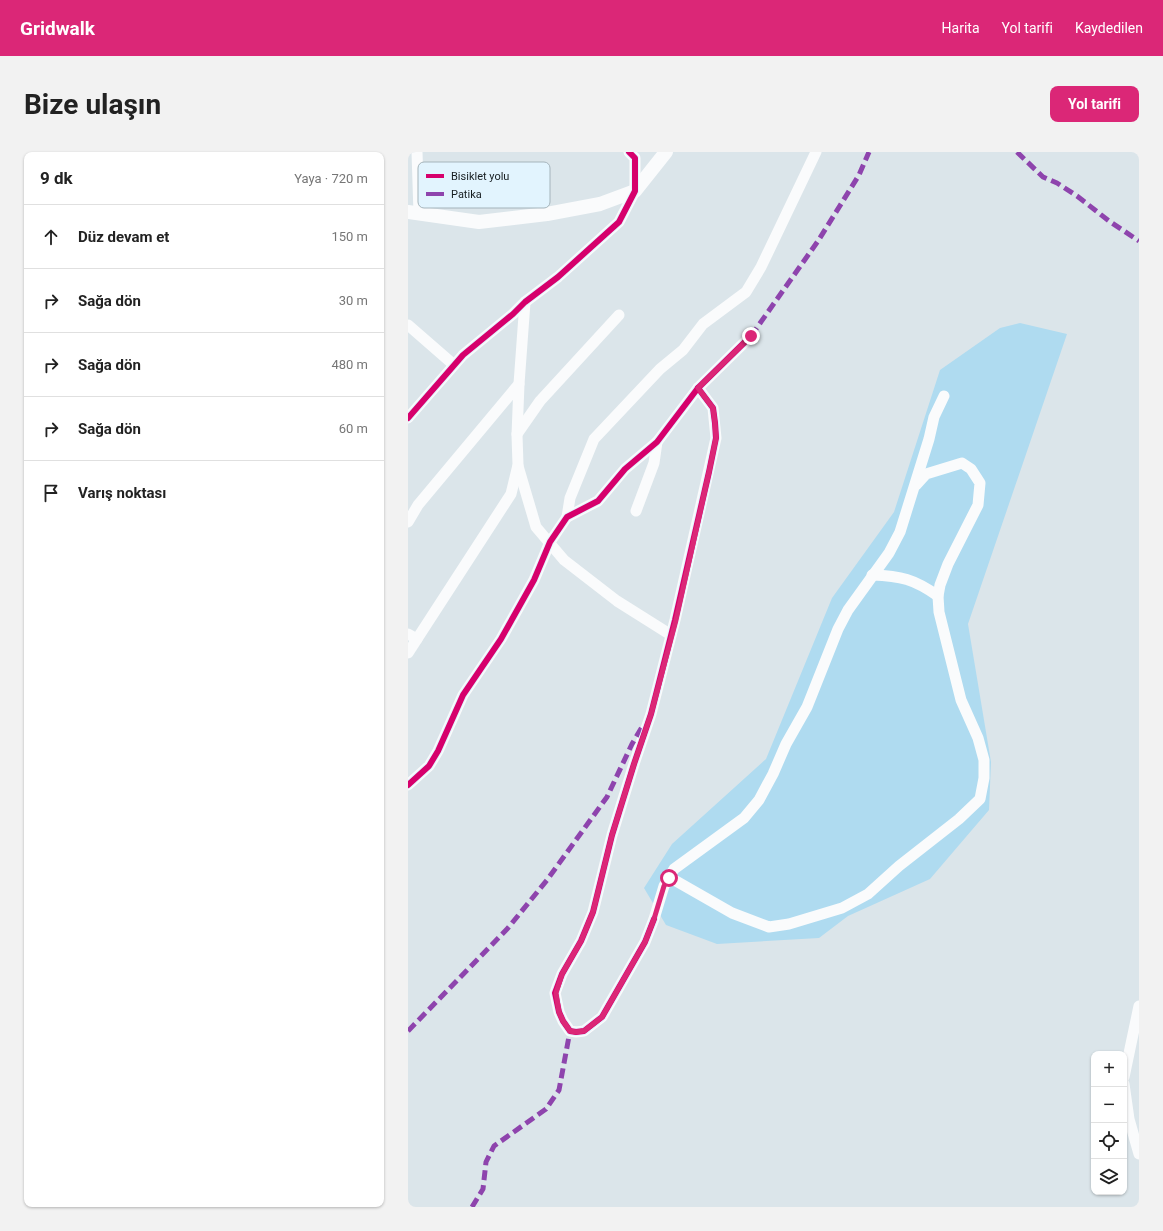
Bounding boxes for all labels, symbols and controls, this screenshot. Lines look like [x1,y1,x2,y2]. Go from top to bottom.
text: Gridwalk [20,17,95,40]
text: Harita [942,20,980,36]
text: Yol tarifi [1002,20,1053,36]
text: Kaydedilen [1075,20,1143,36]
button: Yol tarifi [1050,86,1139,122]
text: Bize ulaşın [24,88,161,121]
legend [418,162,550,208]
text: 9 dk [40,168,73,188]
text: Bisiklet yolu [451,170,509,183]
text: Yaya · 720 m [294,171,368,186]
text: Patika [451,188,482,201]
icon: ahead [40,226,62,248]
text: Düz devam et [78,228,169,246]
text: 150 m [331,229,368,244]
icon: right [40,290,62,312]
text: Sağa dön [78,292,141,310]
text: 30 m [339,293,368,308]
route end [742,327,760,345]
icon: right [40,354,62,376]
text: Sağa dön [78,356,141,374]
text: 480 m [331,357,368,372]
icon: right [40,418,62,440]
text: Sağa dön [78,420,141,438]
text: 60 m [339,421,368,436]
icon: arrive [40,482,62,504]
text: Varış noktası [78,484,166,502]
route start [660,869,678,887]
map controls [1091,1051,1127,1195]
button: + [1091,1051,1127,1087]
button: − [1091,1087,1127,1123]
button: locate [1091,1123,1127,1159]
button: layers [1091,1159,1127,1195]

